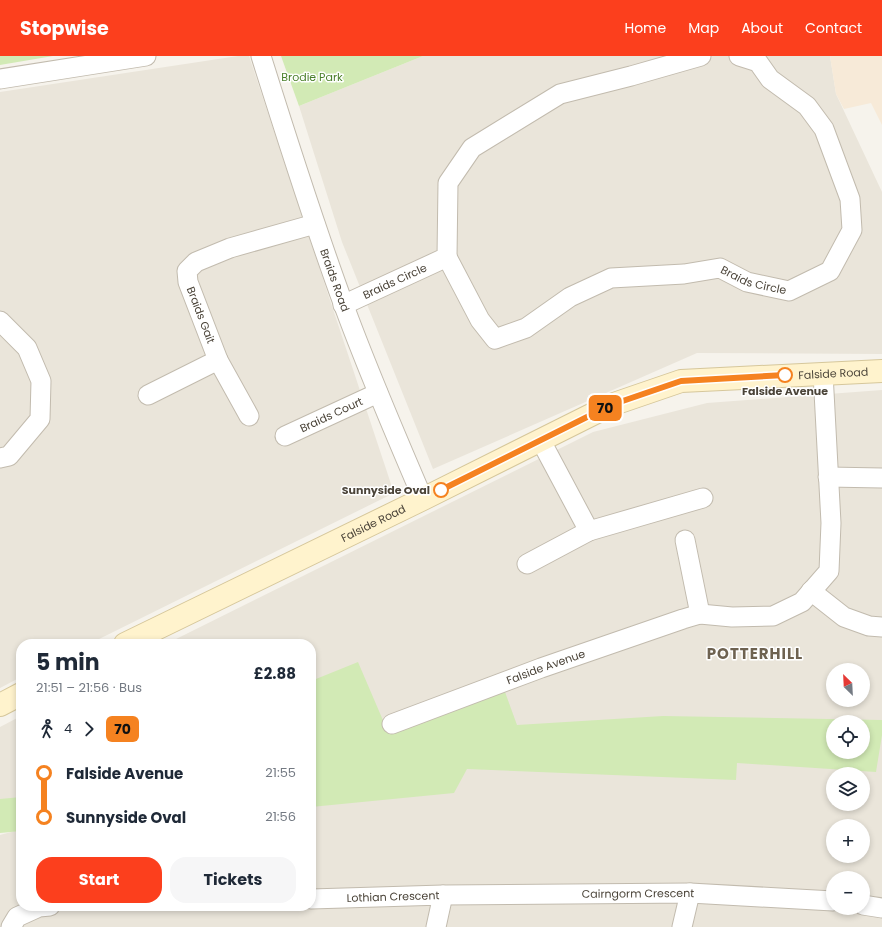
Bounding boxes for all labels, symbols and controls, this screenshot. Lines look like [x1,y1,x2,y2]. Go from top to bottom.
text: Stopwise [20,15,109,42]
text: Home [624,18,666,38]
text: Map [688,18,719,38]
text: About [741,18,783,38]
text: Contact [805,18,862,38]
park label: Brodie Park [281,69,343,85]
street label: Braids Road [316,246,353,314]
street label: Braids Circle [360,259,429,303]
street label: Braids Circle [718,262,788,298]
street label: Braids Gait [183,284,219,346]
street label: Falside Road [798,364,869,383]
marker: Falside Avenue [777,367,793,383]
place label: Falside Avenue [742,383,828,399]
street label: Braids Court [297,393,365,436]
line badge: 70 [587,395,623,421]
text: 70 [597,398,613,418]
place label: Sunnyside Oval [342,482,430,498]
marker: Sunnyside Oval [433,482,449,498]
street label: Falside Road [338,501,408,546]
district label: POTTERHILL [707,643,803,664]
street label: Falside Avenue [504,645,587,688]
text: 5 min [36,647,100,678]
text: £2.88 [254,663,296,684]
north arrow [826,663,870,707]
map controls [826,663,870,915]
text: 21:51 – 21:56 · Bus [36,678,142,697]
button: locate [826,715,870,759]
icon: walk [36,718,58,740]
icon: forward [78,718,100,740]
text: 4 [64,719,72,738]
text: 70 [114,719,131,739]
text: Falside Avenue [66,763,183,784]
text: 21:55 [265,763,296,782]
button: layers [826,767,870,811]
text: Sunnyside Oval [66,807,186,828]
text: 21:56 [265,807,296,826]
button: + [826,819,870,863]
button: Start [36,857,162,903]
button: Tickets [170,857,296,903]
button: − [826,871,870,915]
street label: Cairngorm Crescent [582,885,695,902]
street label: Lothian Crescent [346,887,440,906]

